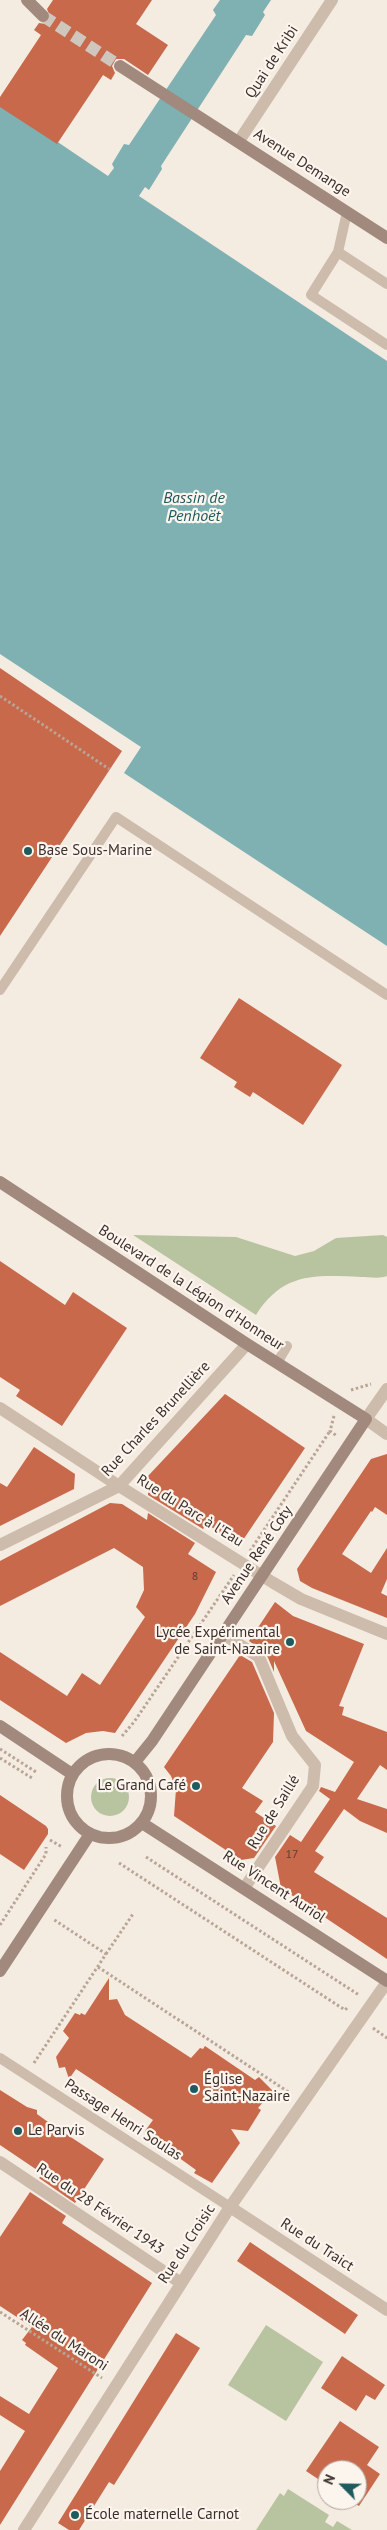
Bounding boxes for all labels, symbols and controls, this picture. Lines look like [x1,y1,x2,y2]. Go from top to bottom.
street label: Quai de Kribi [242,22,302,102]
street label: Avenue Demange [250,125,354,201]
water label: Bassin de Penhoët [163,488,225,526]
place label: Base Sous-Marine [38,842,152,860]
marker: Base Sous-Marine [22,845,34,857]
street label: Boulevard de la Légion d'Honneur [95,1221,287,1355]
street label: Rue Charles Brunellière [98,1358,214,1480]
street label: Rue du Parc à l'Eau [133,1471,247,1551]
street label: Avenue René Coty [217,1502,297,1608]
house number: 8 [192,1570,198,1584]
place label: Lycée Expérimental de Saint-Nazaire [156,1624,280,1659]
marker: Lycée Expérimental de Saint-Nazaire [284,1636,296,1648]
street label: Rue de Saillé [244,1772,304,1852]
place label: Le Grand Café [98,1777,186,1795]
marker: Le Grand Café [190,1780,202,1792]
street label: Rue Vincent Auriol [219,1847,329,1927]
house number: 17 [285,1848,299,1862]
place label: Église Saint-Nazaire [204,2071,290,2106]
street label: Passage Henri Soulas [61,2075,185,2165]
marker: Église Saint-Nazaire [188,2083,200,2095]
place label: Le Parvis [28,2122,84,2140]
marker: Le Parvis [12,2125,24,2137]
street label: Rue du 28 Février 1943 [33,2160,167,2258]
street label: Rue du Croisic [155,2201,219,2287]
street label: Rue du Traict [277,2215,357,2275]
street label: Allée du Maroni [17,2305,111,2375]
north arrow [317,2460,367,2510]
text: N [319,2472,339,2487]
place label: École maternelle Carnot [85,2506,239,2524]
marker: École maternelle Carnot [69,2509,81,2521]

